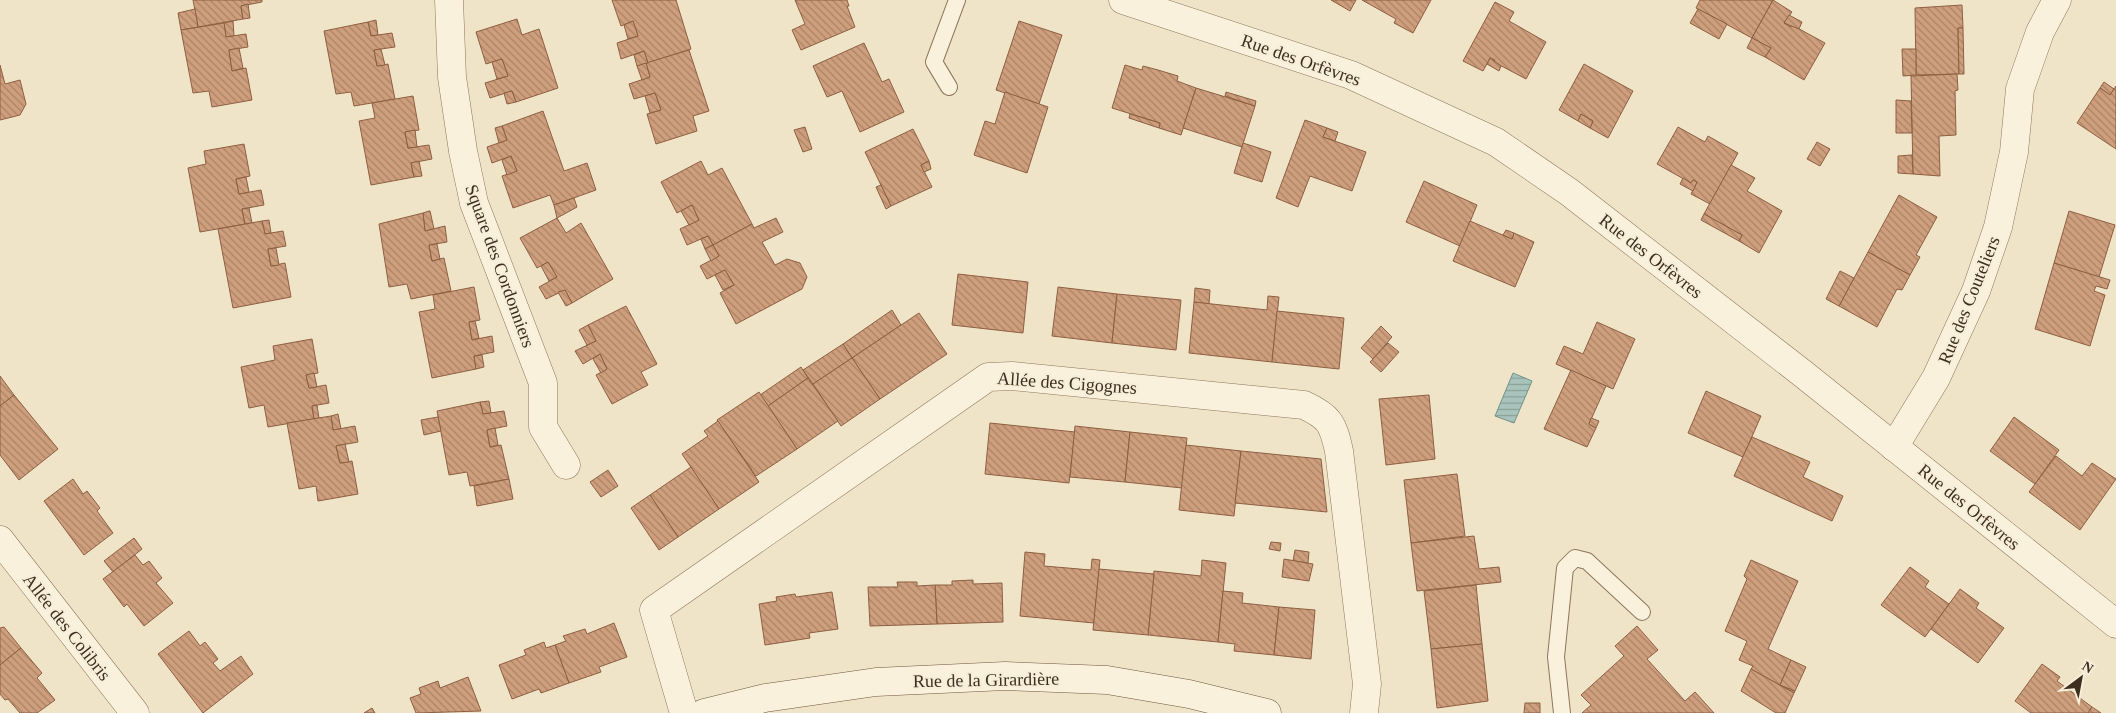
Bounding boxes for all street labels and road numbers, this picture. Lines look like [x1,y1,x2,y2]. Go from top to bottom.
street label: Rue des Orfèvres [1239,30,1363,90]
street label: Square des Cordonniers [461,182,539,350]
street label: Rue des Orfèvres [1596,210,1706,302]
street label: Rue des Couteliers [1934,233,2004,367]
street label: Allée des Cigognes [996,368,1138,398]
street label: Rue des Orfèvres [1914,460,2024,554]
street label: Allée des Colibris [19,570,115,684]
street label: Rue de la Girardière [913,669,1059,691]

